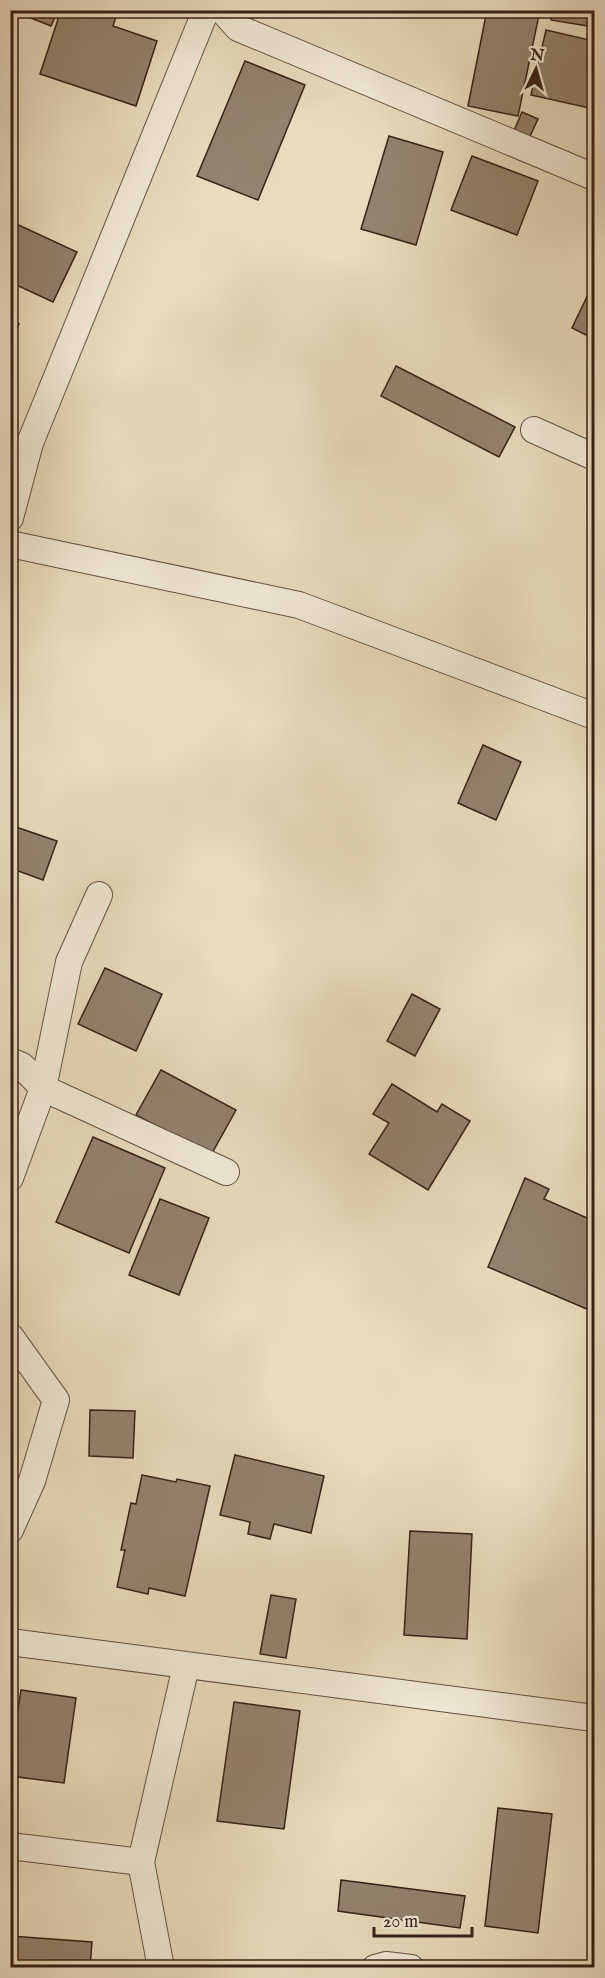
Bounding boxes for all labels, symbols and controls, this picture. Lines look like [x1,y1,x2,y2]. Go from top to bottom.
north arrow [506,39,566,99]
text: N [528,45,545,67]
scale bar [374,1900,472,1938]
text: 20 m [383,1911,418,1934]

